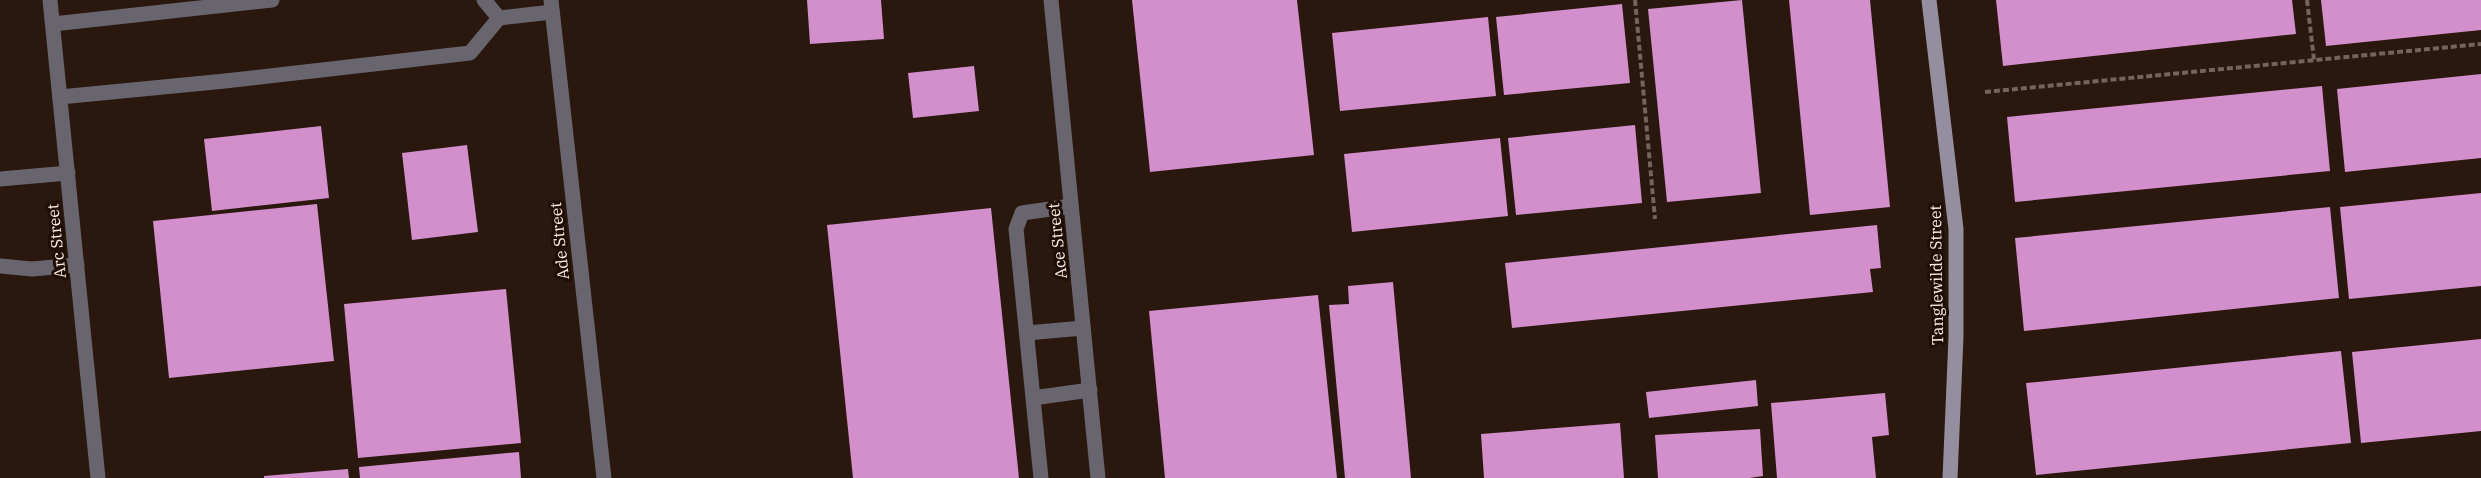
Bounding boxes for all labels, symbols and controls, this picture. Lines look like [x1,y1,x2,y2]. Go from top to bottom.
street label: Ade Street [545,201,573,281]
street label: Arc Street [42,202,70,279]
street label: Ace Street [1043,202,1071,280]
street label: Tanglewilde Street [1925,204,1947,345]

